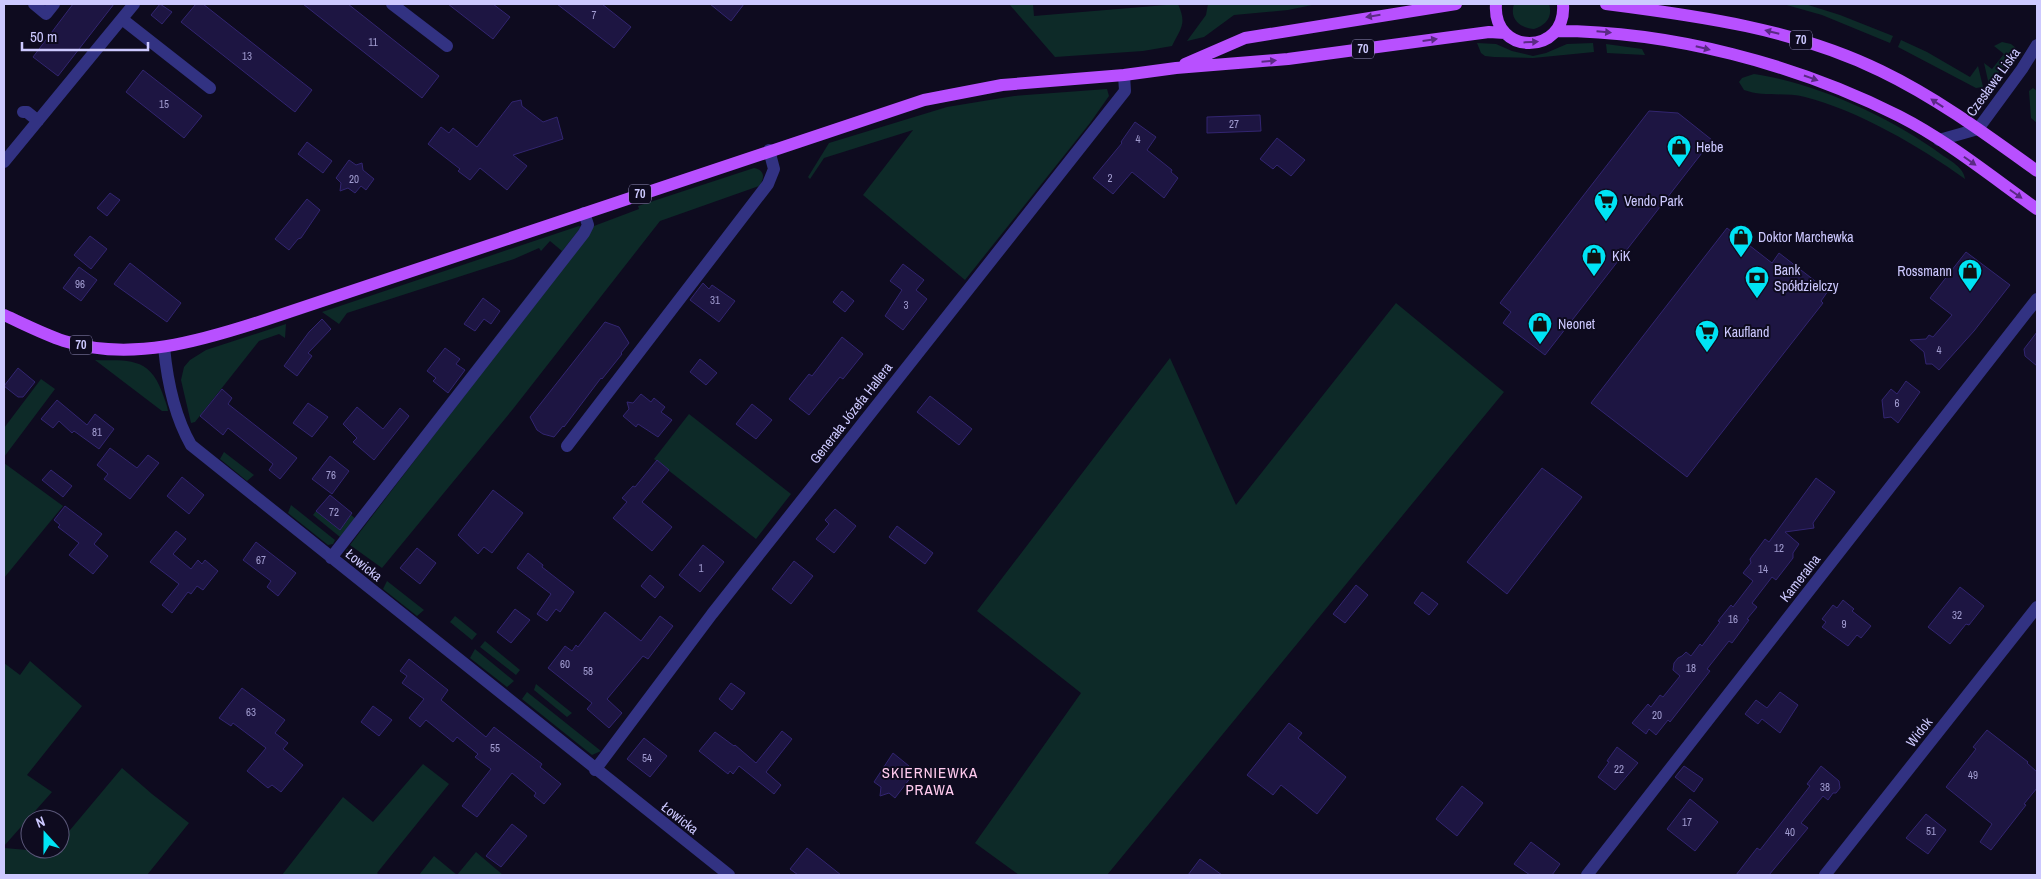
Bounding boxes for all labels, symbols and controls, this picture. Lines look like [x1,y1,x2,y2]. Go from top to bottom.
house number: 7 [591,8,597,22]
one-way arrow [1365,13,1381,21]
scale bar [22,20,149,52]
text: 50 m [30,26,57,47]
one-way arrow [1597,28,1613,36]
one-way arrow [1765,28,1780,36]
road number: 70 [1790,30,1812,50]
house number: 11 [368,35,378,49]
one-way arrow [1422,35,1438,43]
one-way arrow [1523,38,1539,46]
road number: 70 [1352,40,1374,59]
one-way arrow [1696,44,1711,52]
street label: Czesława Liska [1962,44,2024,120]
house number: 13 [242,49,252,63]
one-way arrow [1261,56,1277,64]
one-way arrow [1804,75,1819,82]
house number: 15 [159,97,169,111]
one-way arrow [1930,98,1944,107]
house number: 27 [1229,117,1239,131]
house number: 4 [1135,132,1141,146]
shop icon: Hebe [1666,134,1692,168]
place label: Hebe [1696,138,1723,156]
one-way arrow [1963,156,1977,166]
house number: 2 [1107,171,1113,185]
house number: 20 [349,172,359,186]
road number: 70 [629,184,651,203]
supermarket icon: Vendo Park [1593,188,1619,222]
one-way arrow [2009,188,2022,199]
place label: Vendo Park [1624,192,1684,210]
shop icon: Doktor Marchewka [1728,224,1754,258]
place label: Doktor Marchewka [1758,228,1854,246]
shop icon: KiK [1581,243,1607,277]
place label: KiK [1612,247,1631,265]
shop icon: Rossmann [1957,258,1983,292]
place label: Bank Spółdzielczy [1774,261,1839,295]
place label: Rossmann [1897,262,1952,280]
bank icon: Bank Spółdzielczy [1744,265,1770,299]
house number: 96 [75,277,85,291]
house number: 31 [710,293,720,307]
house number: 3 [903,298,909,312]
shop icon: Neonet [1527,311,1553,345]
place label: Neonet [1558,315,1595,333]
supermarket icon: Kaufland [1694,319,1720,353]
place label: Kaufland [1724,323,1769,341]
road number: 70 [70,336,92,354]
house number: 4 [1936,343,1942,357]
street label: Generała Józefa Hallera [806,358,897,467]
house number: 6 [1894,396,1900,410]
house number: 81 [92,425,102,439]
house number: 76 [326,468,336,482]
house number: 72 [329,505,339,519]
house number: 12 [1774,541,1784,555]
street label: Łowicka [342,545,387,586]
street label: Kameralna [1776,550,1825,605]
house number: 67 [256,553,266,567]
house number: 1 [698,561,704,575]
house number: 14 [1758,562,1768,576]
house number: 32 [1952,608,1962,622]
house number: 16 [1728,612,1738,626]
house number: 9 [1841,617,1847,631]
house number: 60 [560,657,570,671]
house number: 18 [1686,661,1696,675]
house number: 58 [583,664,593,678]
house number: 63 [246,705,256,719]
house number: 20 [1652,708,1662,722]
street label: Widok [1902,713,1936,750]
house number: 55 [490,741,500,755]
house number: 54 [642,751,652,765]
district label: SKIERNIEWKA PRAWA [882,762,978,800]
house number: 22 [1614,762,1624,776]
house number: 49 [1968,768,1978,782]
house number: 38 [1820,780,1830,794]
street label: Łowicka [658,798,703,838]
north arrow [20,809,70,859]
text: N [33,812,47,832]
house number: 17 [1682,815,1692,829]
house number: 51 [1926,824,1936,838]
house number: 40 [1785,825,1795,839]

